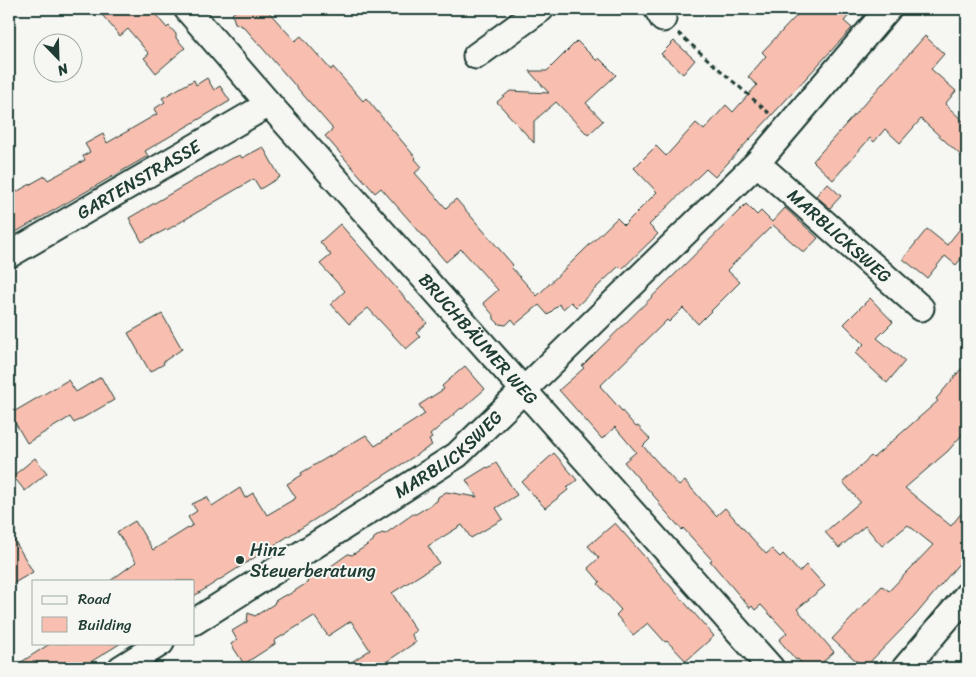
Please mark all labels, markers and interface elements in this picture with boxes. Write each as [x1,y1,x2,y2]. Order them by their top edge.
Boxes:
north arrow [32,32,82,82]
text: N [53,56,73,83]
street label: GARTENSTRASSE [70,130,208,228]
street label: MARBLICKSWEG [780,180,899,291]
street label: BRUCHBÄUMER WEG [410,265,546,412]
street label: MARBLICKSWEG [387,402,511,507]
place label: Hinz Steuerberatung [250,534,376,587]
marker: Hinz Steuerberatung [234,554,246,566]
legend [32,580,195,644]
text: Road [78,586,111,612]
text: Building [78,612,132,638]

